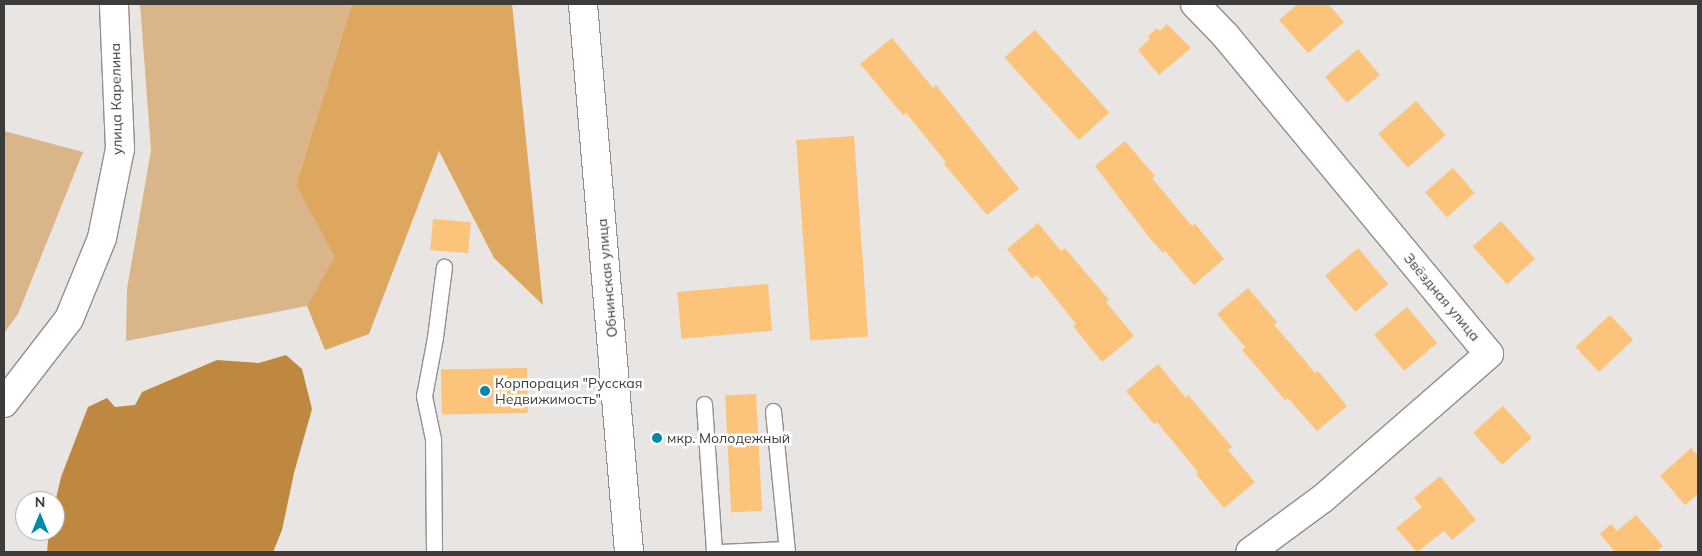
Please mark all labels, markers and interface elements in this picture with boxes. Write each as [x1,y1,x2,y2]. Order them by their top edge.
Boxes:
street label: улица Карелина [107,43,125,155]
street label: Обнинская улица [593,218,621,338]
street label: Звёздная улица [1400,250,1484,344]
place label: Корпорация "Русская Недвижимость" [495,375,643,408]
marker: Корпорация "Русская Недвижимость" [479,385,491,397]
place label: мкр. Молодежный [667,430,790,446]
marker: мкр. Молодежный [651,432,663,444]
north arrow [15,491,65,541]
text: N [35,493,45,511]

